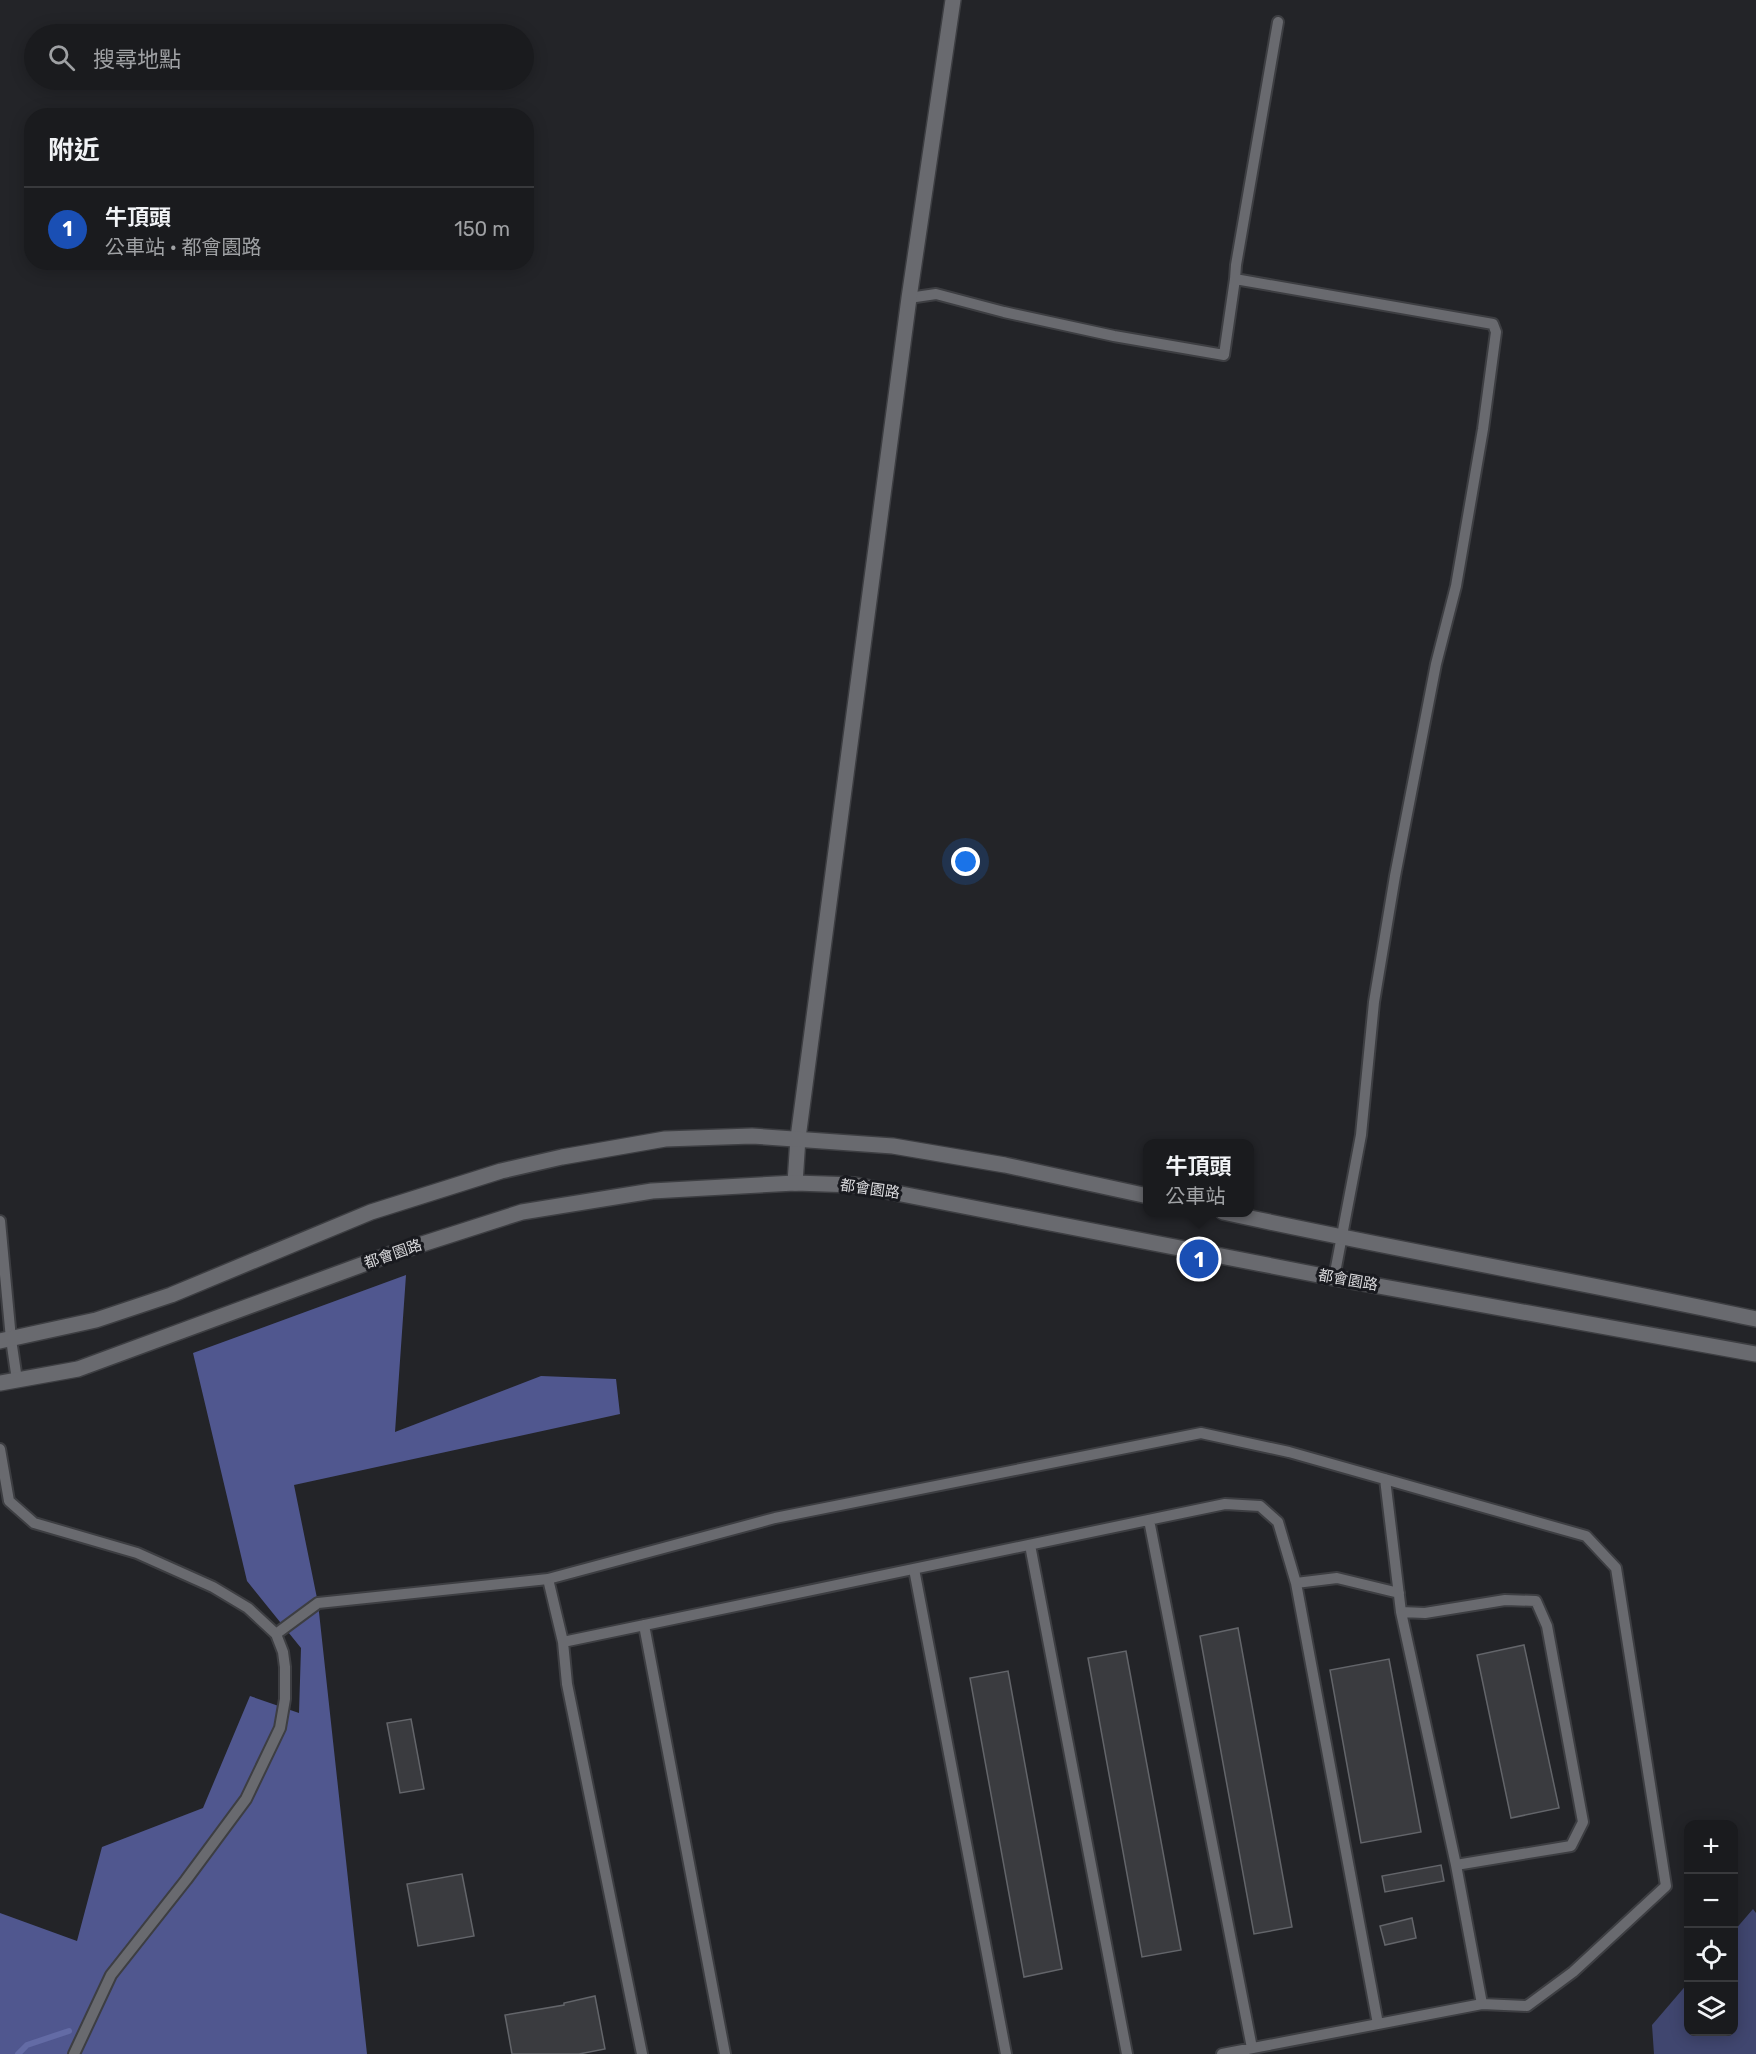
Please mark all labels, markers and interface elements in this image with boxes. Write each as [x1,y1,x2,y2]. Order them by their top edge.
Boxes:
search box [24,24,534,90]
icon: search [45,41,78,74]
text: 搜尋地點 [93,46,181,73]
text: 附近 [48,135,100,166]
text: 牛頂頭 [105,204,171,231]
text: 1 [63,217,72,241]
text: 150 m [454,217,510,241]
text: 公車站 · 都會園路 [105,235,261,259]
your location [951,847,980,876]
popup [1143,1139,1254,1217]
text: 牛頂頭 [1165,1153,1232,1180]
street label: 都會園路 [839,1176,901,1202]
text: 公車站 [1165,1184,1225,1208]
street label: 都會園路 [362,1236,424,1272]
pin: 1 [1180,1236,1218,1282]
street label: 都會園路 [1317,1266,1379,1294]
map controls [1684,1820,1738,2036]
button: + [1684,1820,1738,1874]
button: − [1684,1874,1738,1928]
button: locate [1684,1928,1738,1982]
button: layers [1684,1982,1738,2036]

